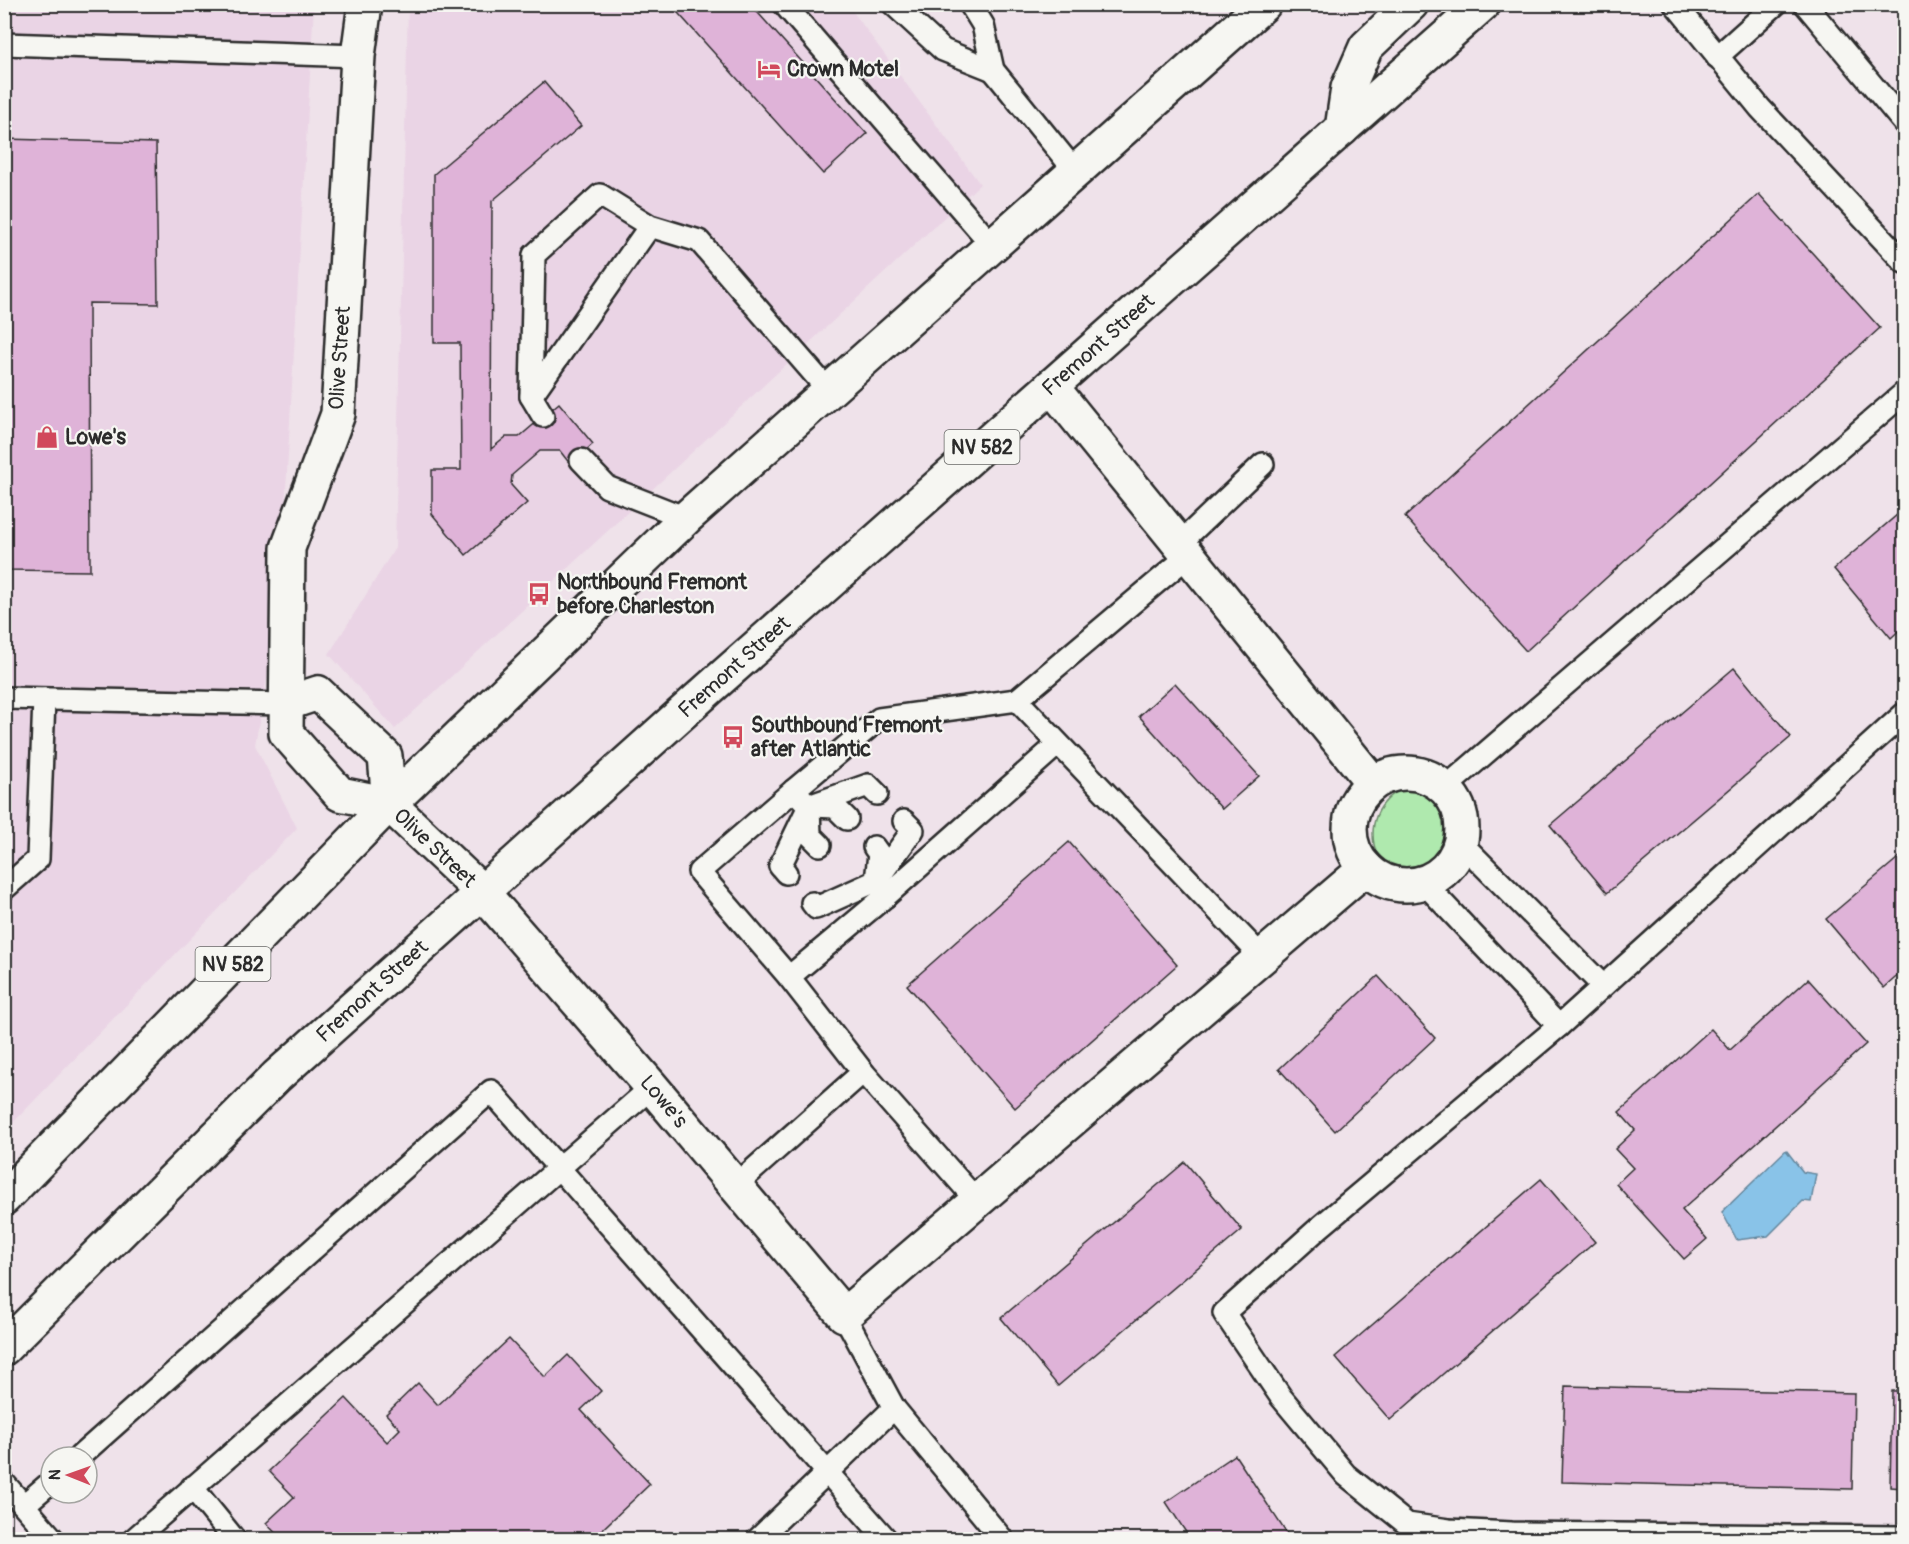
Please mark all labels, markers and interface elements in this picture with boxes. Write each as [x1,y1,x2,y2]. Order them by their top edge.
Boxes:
hotel icon: Crown Motel [756,56,782,82]
place label: Crown Motel [787,56,899,83]
street label: Fremont Street [1036,287,1160,402]
street label: Olive Street [323,305,357,411]
shop icon: Lowe's [34,424,60,450]
place label: Lowe's [65,424,127,451]
road number: NV 582 [944,430,1020,464]
place label: Northbound Fremont before Charleston [557,569,747,620]
bus stop icon: Northbound Fremont before Charleston [526,581,552,607]
street label: Fremont Street [672,609,796,724]
place label: Southbound Fremont after Atlantic [751,712,943,763]
bus stop icon: Southbound Fremont after Atlantic [720,724,746,750]
street label: Olive Street [388,802,483,894]
street label: Fremont Street [310,933,434,1048]
road number: NV 582 [196,947,270,981]
street label: Lowe's [634,1069,694,1134]
north arrow [39,1445,99,1505]
text: N [45,1469,65,1480]

